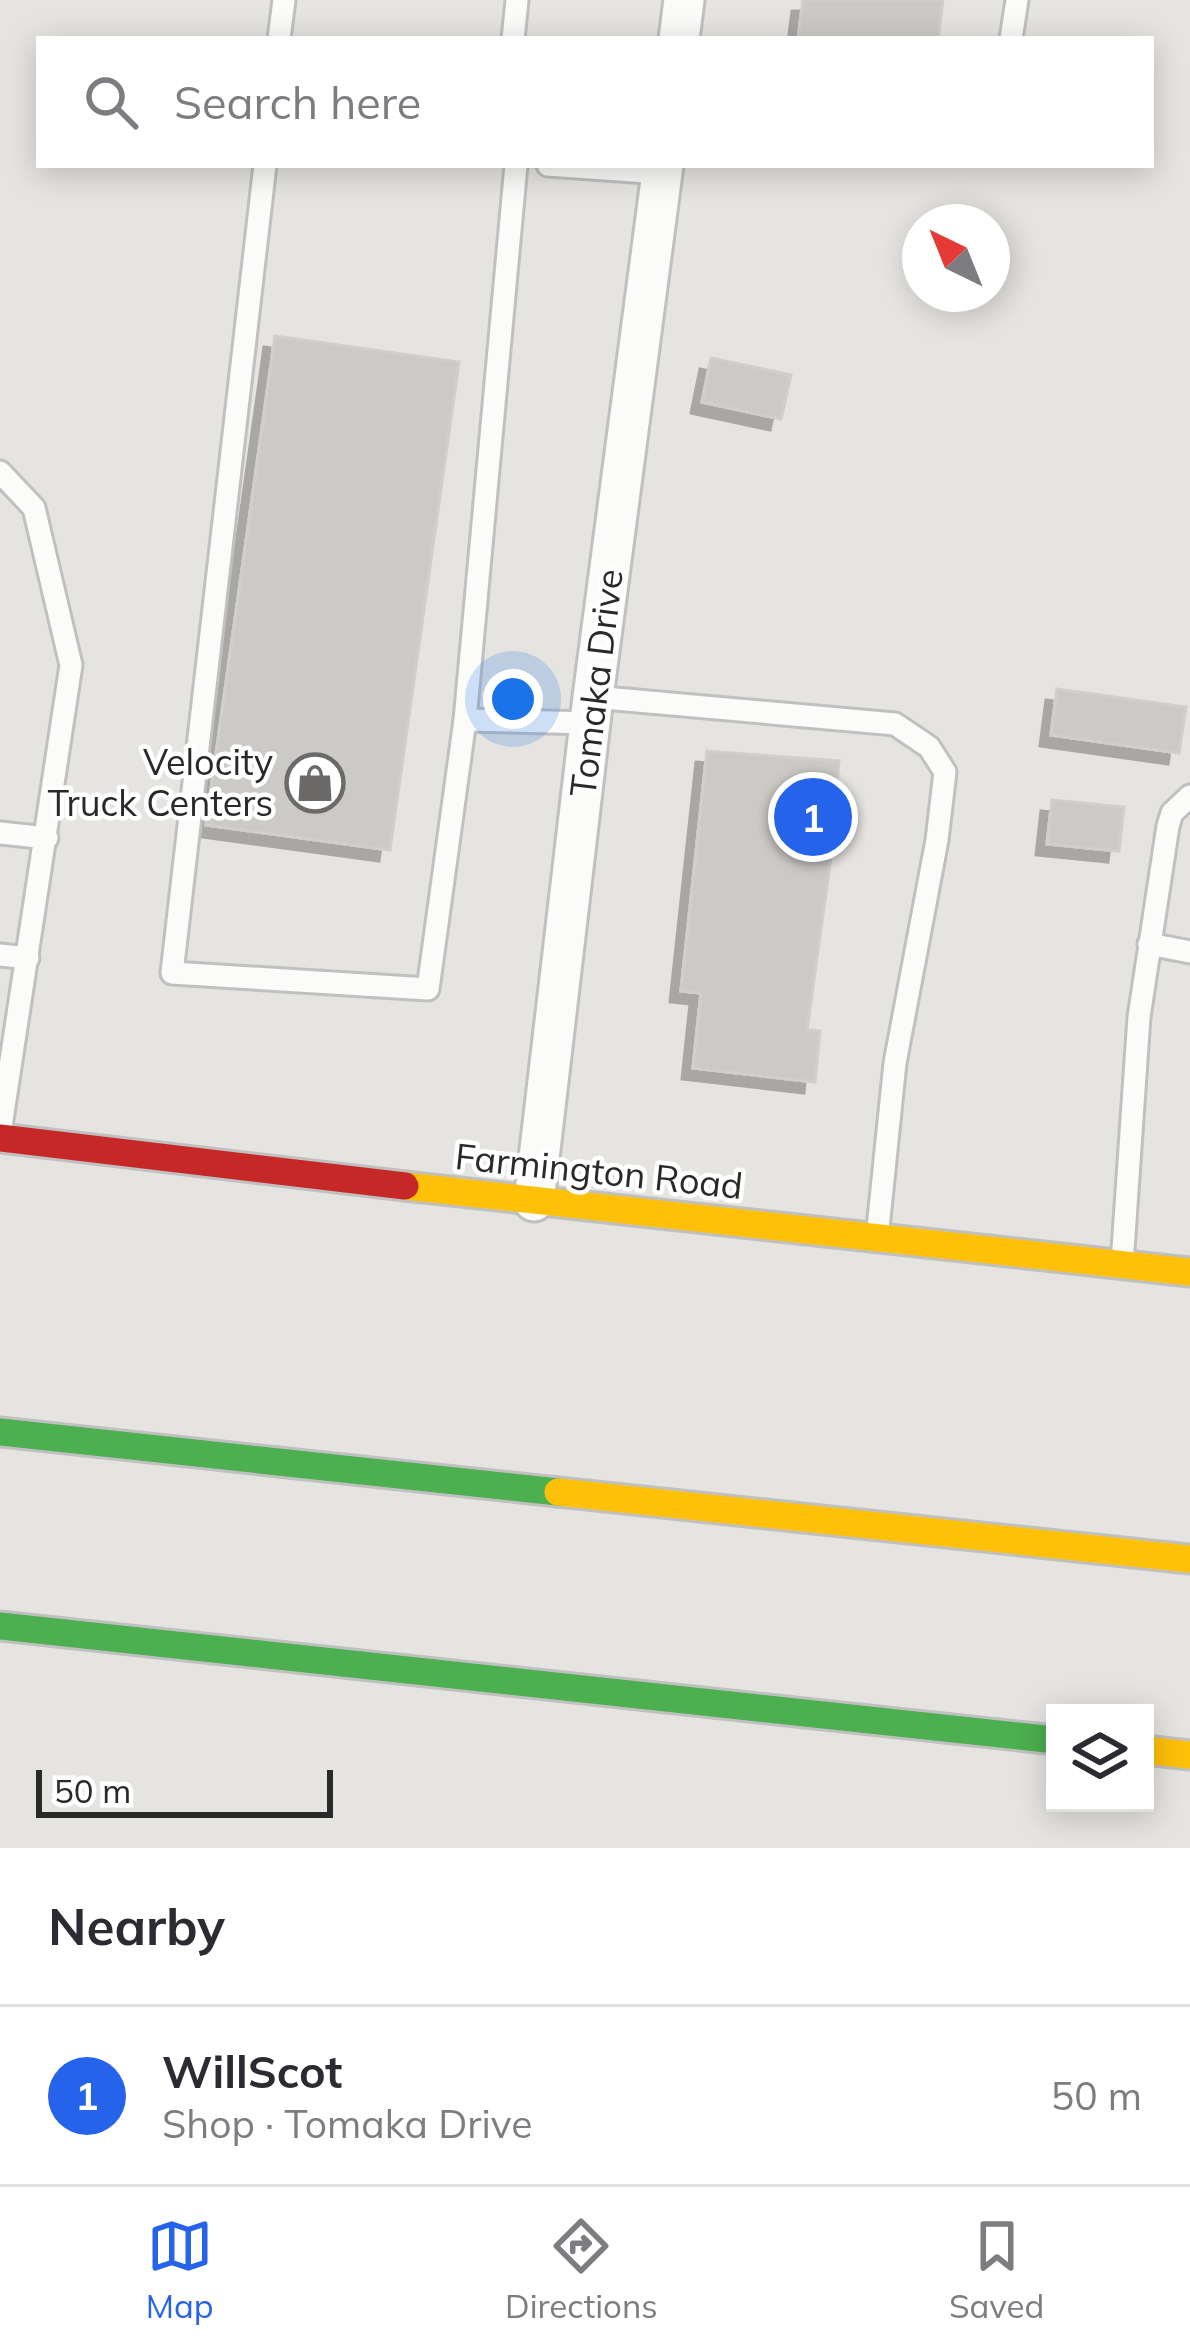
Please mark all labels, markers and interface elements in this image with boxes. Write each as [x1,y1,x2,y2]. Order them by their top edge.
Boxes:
search box [36,36,1154,168]
icon: search [78,69,144,135]
text: Search here [174,74,421,130]
north arrow [902,204,1010,312]
street label: Tomaka Drive [559,567,632,799]
your location [483,669,543,729]
place label: Velocity Truck Centers [48,739,273,825]
shop icon: Velocity Truck Centers [284,752,346,814]
pin: 1 [774,772,852,862]
street label: Farmington Road [453,1133,745,1208]
map controls [1046,1704,1154,1812]
button: layers [1046,1704,1154,1812]
scale bar [36,1764,333,1817]
text: 50 m [54,1770,131,1811]
text: Nearby [48,1894,225,1958]
text: WillScot [162,2043,342,2099]
text: 1 [75,2071,99,2120]
text: 50 m [1051,2071,1142,2120]
text: Shop · Tomaka Drive [162,2099,532,2148]
tab: Map [146,2213,214,2326]
tab: Directions [505,2213,658,2326]
tab: Saved [949,2213,1044,2326]

